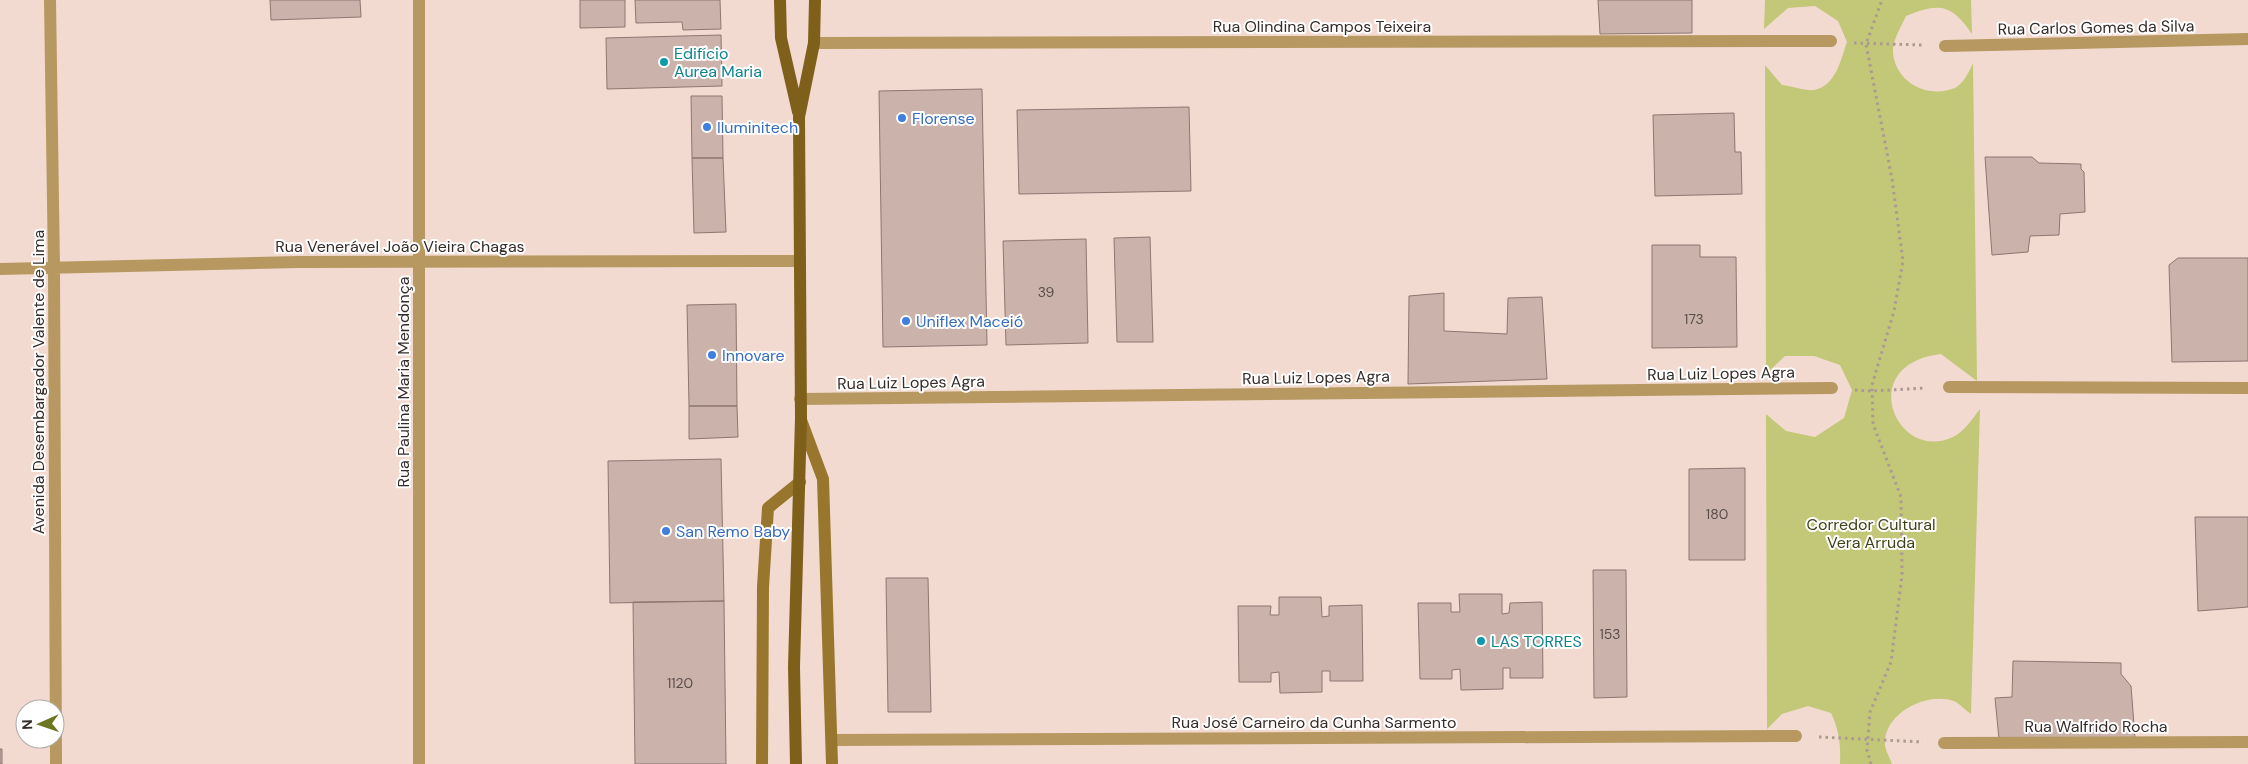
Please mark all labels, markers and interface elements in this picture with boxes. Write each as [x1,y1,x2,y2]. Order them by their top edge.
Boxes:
street label: Rua Carlos Gomes da Silva [1997,15,2195,40]
street label: Rua Olindina Campos Teixeira [1213,16,1431,37]
place label: Edifício Aurea Maria [674,43,762,82]
marker: Edifício Aurea Maria [658,56,670,68]
place label: Florense [912,108,975,129]
marker: Florense [896,112,908,124]
place label: Iluminitech [717,117,798,138]
marker: Iluminitech [701,121,713,133]
street label: Avenida Desembargador Valente de Lima [28,230,49,534]
street label: Rua Venerável João Vieira Chagas [275,236,525,257]
street label: Rua Paulina Maria Mendonça [393,276,414,488]
house number: 39 [1038,283,1055,301]
house number: 173 [1684,310,1704,328]
place label: Uniflex Maceió [916,311,1023,332]
marker: Uniflex Maceió [900,315,912,327]
place label: Innovare [722,345,785,366]
marker: Innovare [706,349,718,361]
street label: Rua Luiz Lopes Agra [1647,362,1795,385]
street label: Rua Luiz Lopes Agra [1242,366,1390,389]
street label: Rua Luiz Lopes Agra [837,371,985,394]
house number: 180 [1706,505,1728,523]
park label: Corredor Cultural Vera Arruda [1806,514,1936,553]
place label: San Remo Baby [676,521,790,542]
marker: San Remo Baby [660,525,672,537]
house number: 153 [1599,625,1621,643]
place label: LAS TORRES [1491,631,1582,652]
marker: LAS TORRES [1475,635,1487,647]
house number: 1120 [667,674,693,692]
north arrow [15,699,65,749]
street label: Rua José Carneiro da Cunha Sarmento [1171,712,1457,733]
street label: Rua Walfrido Rocha [2024,716,2168,737]
text: N [18,719,36,730]

